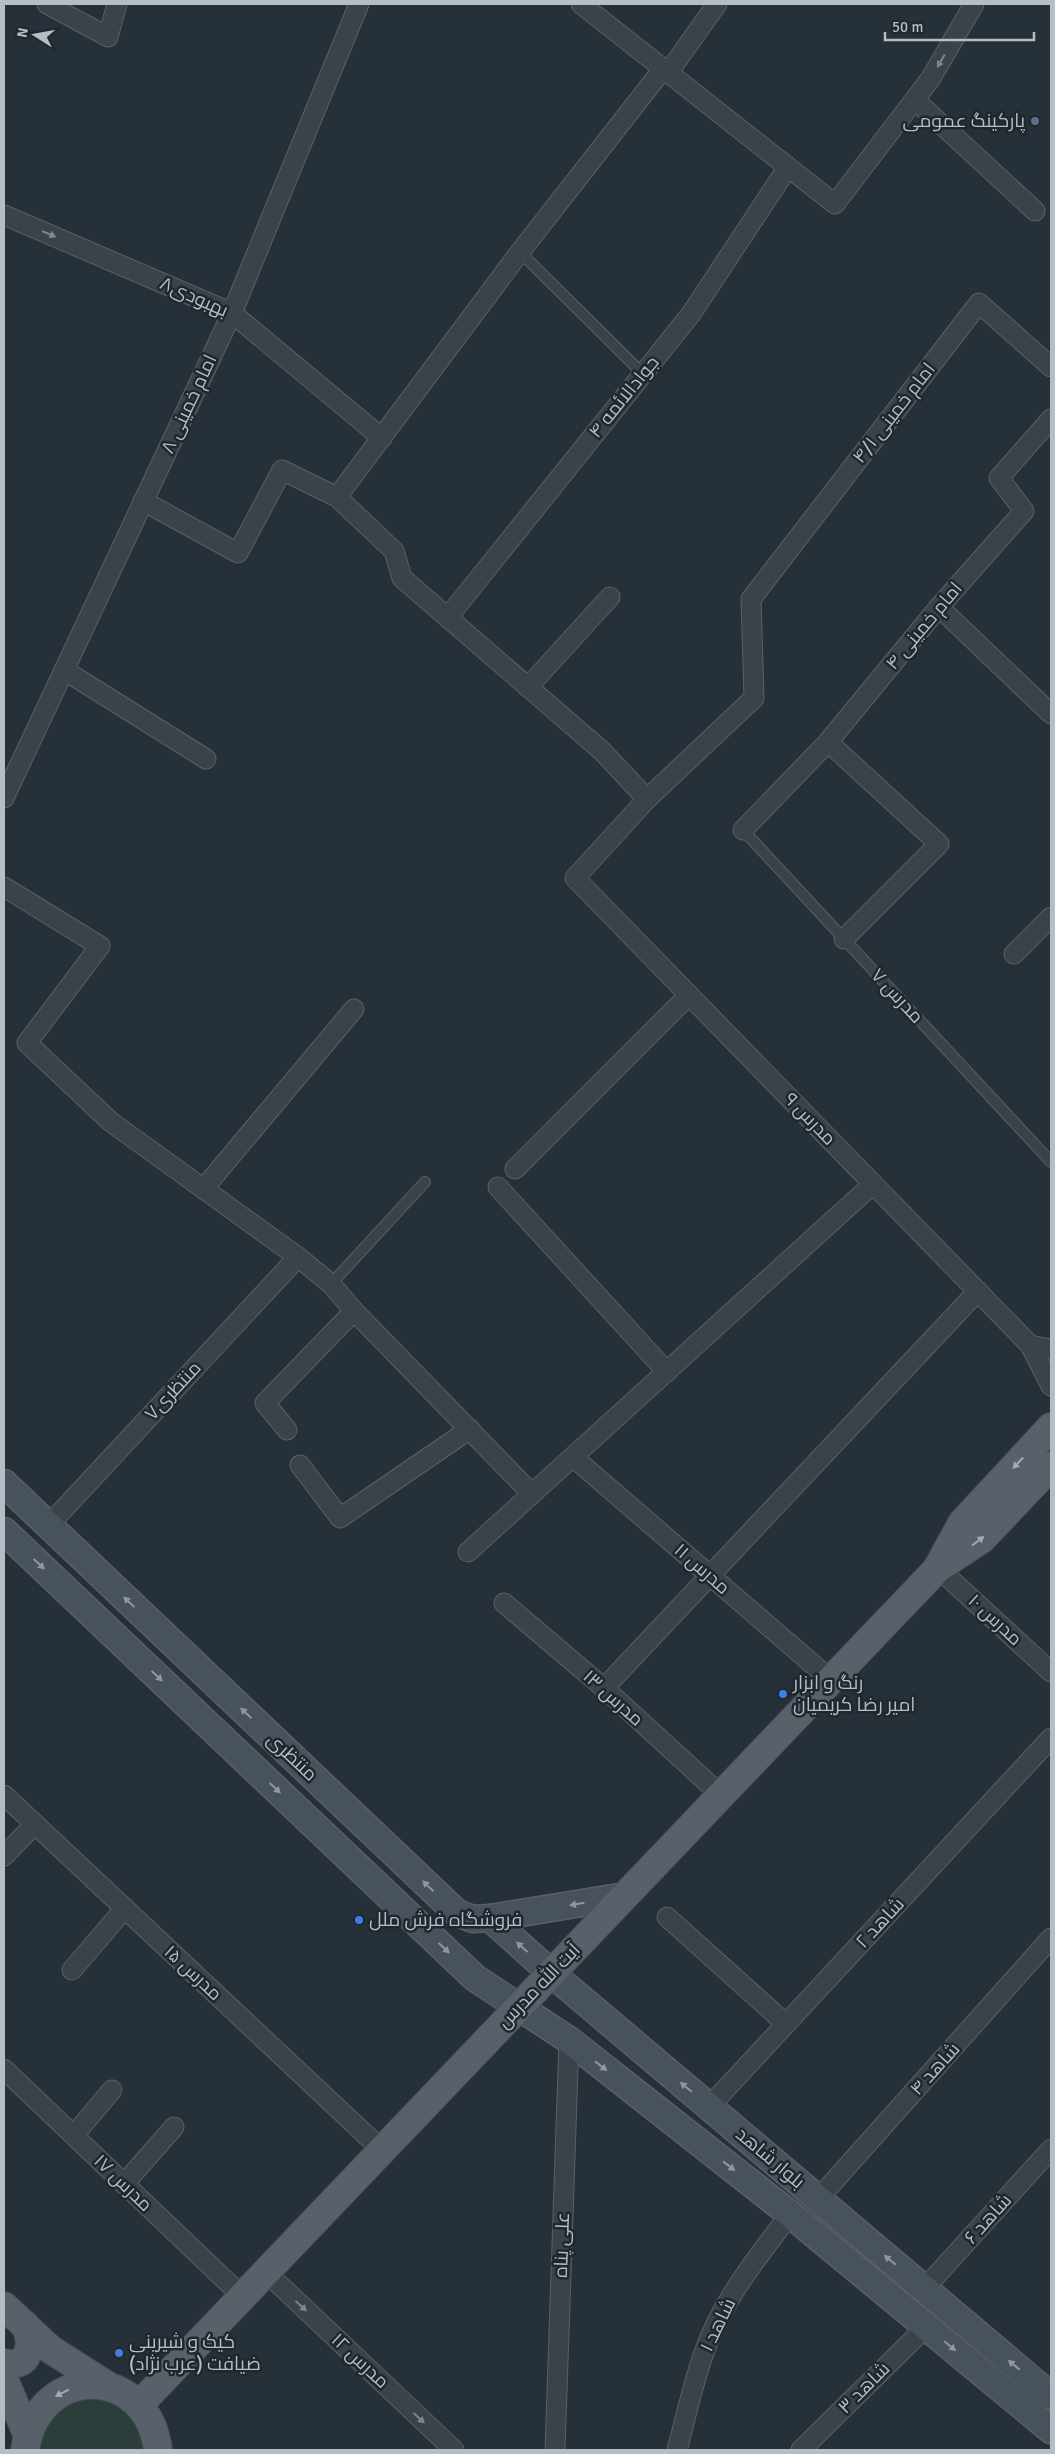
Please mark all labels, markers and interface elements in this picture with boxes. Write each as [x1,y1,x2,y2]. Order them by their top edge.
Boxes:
north arrow [10,10,60,60]
scale bar [885,10,1034,42]
text: 50 m [892,18,923,36]
text: N [13,26,32,39]
one-way arrow [937,55,946,68]
place label: پارکینگ عمومی [903,109,1025,133]
marker: پارکینگ عمومی [1029,115,1041,127]
one-way arrow [42,230,56,238]
street label: بهبودی۸ [156,271,232,323]
street label: امام خمینی ۸ [156,351,223,458]
street label: جوادالائمه ۴ [584,351,664,443]
street label: امام خمینی ۴/۱ [847,358,942,469]
street label: امام خمینی ۴ [880,577,968,675]
street label: مدرس ۷ [866,964,928,1028]
street label: مدرس ۹ [779,1087,841,1151]
street label: منتظری۷ [140,1356,206,1426]
one-way arrow [1012,1456,1024,1468]
one-way arrow [971,1536,985,1546]
street label: مدرس ۱۱ [669,1538,735,1600]
one-way arrow [33,1558,45,1570]
street label: مدرس ۱۰ [963,1589,1027,1651]
one-way arrow [123,1596,135,1608]
street label: مدرس ۱۳ [578,1665,648,1731]
one-way arrow [151,1670,163,1682]
place label: رنگ و ابزار امیر رضا کریمیان [792,1671,915,1717]
marker: رنگ و ابزار امیر رضا کریمیان [777,1688,789,1700]
one-way arrow [241,1708,253,1720]
street label: منتظری [262,1728,322,1786]
one-way arrow [269,1782,281,1794]
one-way arrow [422,1880,434,1892]
street label: شاهد ۲ [850,1893,910,1953]
one-way arrow [569,1901,585,1909]
place label: فروشگاه فرش ملل [369,1908,522,1932]
marker: فروشگاه فرش ملل [353,1914,365,1926]
street label: آیت الله مدرس [492,1938,586,2034]
street label: مدرس ۱۵ [159,1940,227,2006]
one-way arrow [517,1941,529,1953]
one-way arrow [437,1942,449,1954]
street label: شاهد ۴ [905,2037,965,2101]
one-way arrow [594,2060,607,2071]
one-way arrow [680,2081,692,2093]
street label: بلوار شاهد [731,2122,809,2194]
street label: مدرس ۱۷ [89,2149,157,2217]
one-way arrow [722,2160,735,2171]
street label: شاهد ۶ [959,2189,1017,2249]
street label: علی پناه [549,2212,575,2278]
one-way arrow [884,2254,897,2265]
street label: شاهد ۱ [695,2294,741,2356]
one-way arrow [295,2300,307,2312]
street label: مدرس ۱۲ [326,2328,394,2394]
place label: کیک و شیرینی ضیافت (عرب نژاد) [129,2330,261,2376]
one-way arrow [944,2340,956,2351]
marker: کیک و شیرینی ضیافت (عرب نژاد) [113,2347,125,2359]
street label: شاهد ۳ [833,2357,895,2419]
one-way arrow [1008,2359,1021,2370]
one-way arrow [55,2389,70,2397]
one-way arrow [413,2412,425,2424]

